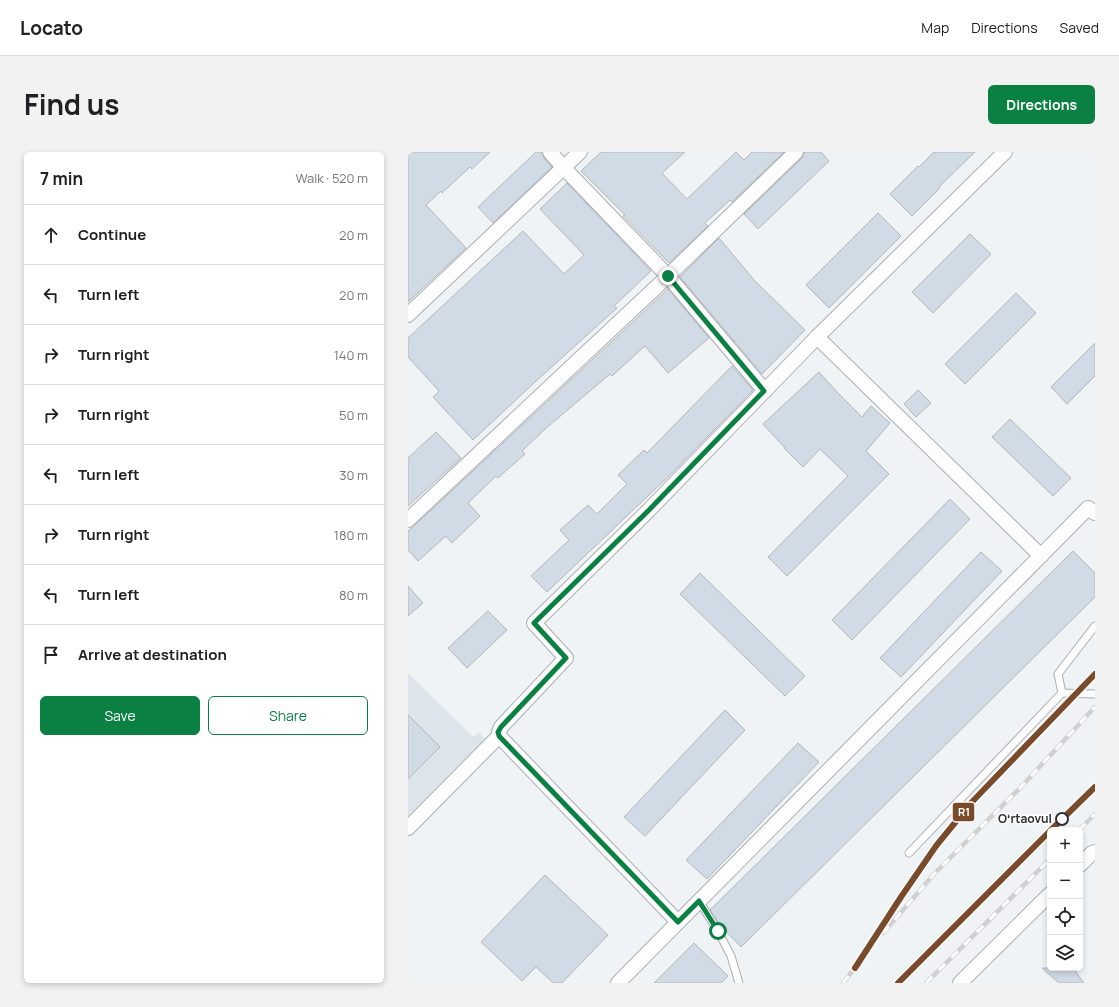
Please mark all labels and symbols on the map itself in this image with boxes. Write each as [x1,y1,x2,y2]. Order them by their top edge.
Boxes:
route end [659,267,677,285]
line badge: R1 [952,802,975,822]
text: R1 [958,804,970,819]
place label: Oʻrtaovul [998,810,1052,827]
marker: Oʻrtaovul [1055,812,1069,826]
route start [709,922,727,940]

